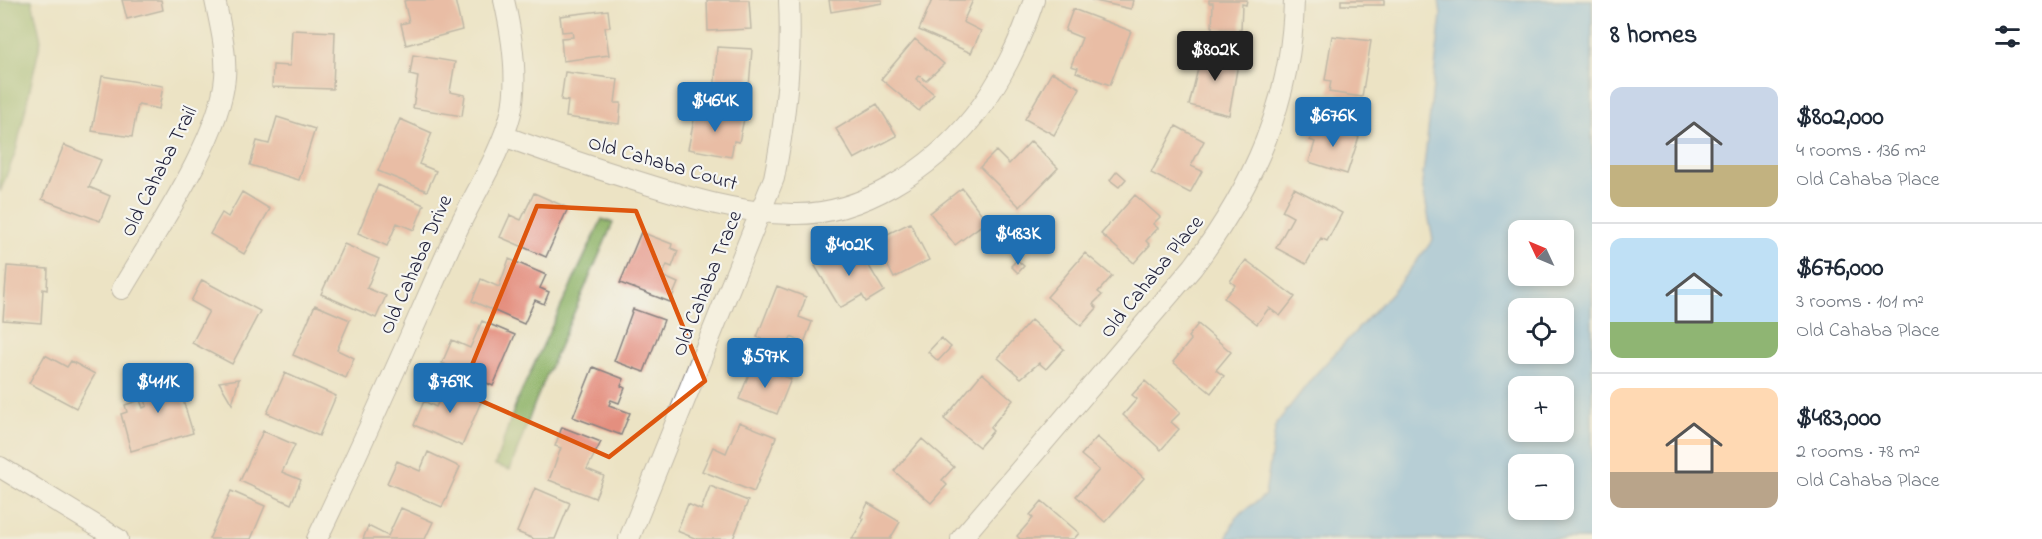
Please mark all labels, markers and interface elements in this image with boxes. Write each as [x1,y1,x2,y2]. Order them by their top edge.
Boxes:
text: 8 homes [1610,17,1697,55]
icon: filters [1991,20,2024,53]
pin: $802K [1173,31,1257,82]
text: $802K [1191,36,1239,65]
pin: $464K [673,82,757,133]
text: $464K [691,87,739,116]
pin: $676K [1291,97,1375,148]
text: $802,000 [1796,99,1884,137]
street label: Old Cahaba Trail [114,101,206,243]
text: $676K [1309,102,1357,131]
icon: home [1658,111,1730,183]
street label: Old Cahaba Court [584,128,741,200]
text: 4 rooms · 136 m² [1796,137,1926,166]
text: Old Cahaba Place [1796,166,1940,195]
street label: Old Cahaba Drive [373,190,461,339]
street label: Old Cahaba Trace [665,206,751,361]
street label: Old Cahaba Place [1093,209,1212,345]
pin: $483K [976,215,1060,266]
text: $483K [995,220,1041,249]
north arrow [1508,220,1574,286]
map controls [1508,220,1574,520]
pin: $402K [807,226,891,277]
text: $402K [825,231,873,260]
text: $676,000 [1796,250,1884,288]
icon: home [1658,262,1730,334]
text: 3 rooms · 101 m² [1796,288,1924,317]
button: locate [1508,298,1574,364]
text: Old Cahaba Place [1796,317,1940,346]
pin: $597K [723,338,807,389]
text: $597K [741,343,789,372]
pin: $411K [116,363,200,414]
pin: $769K [408,363,492,414]
text: $411K [137,368,179,397]
text: $769K [428,368,472,397]
button: + [1508,376,1574,442]
text: $483,000 [1796,400,1881,438]
icon: home [1658,412,1730,484]
text: 2 rooms · 78 m² [1796,438,1920,467]
button: − [1508,454,1574,520]
text: Old Cahaba Place [1796,467,1940,496]

